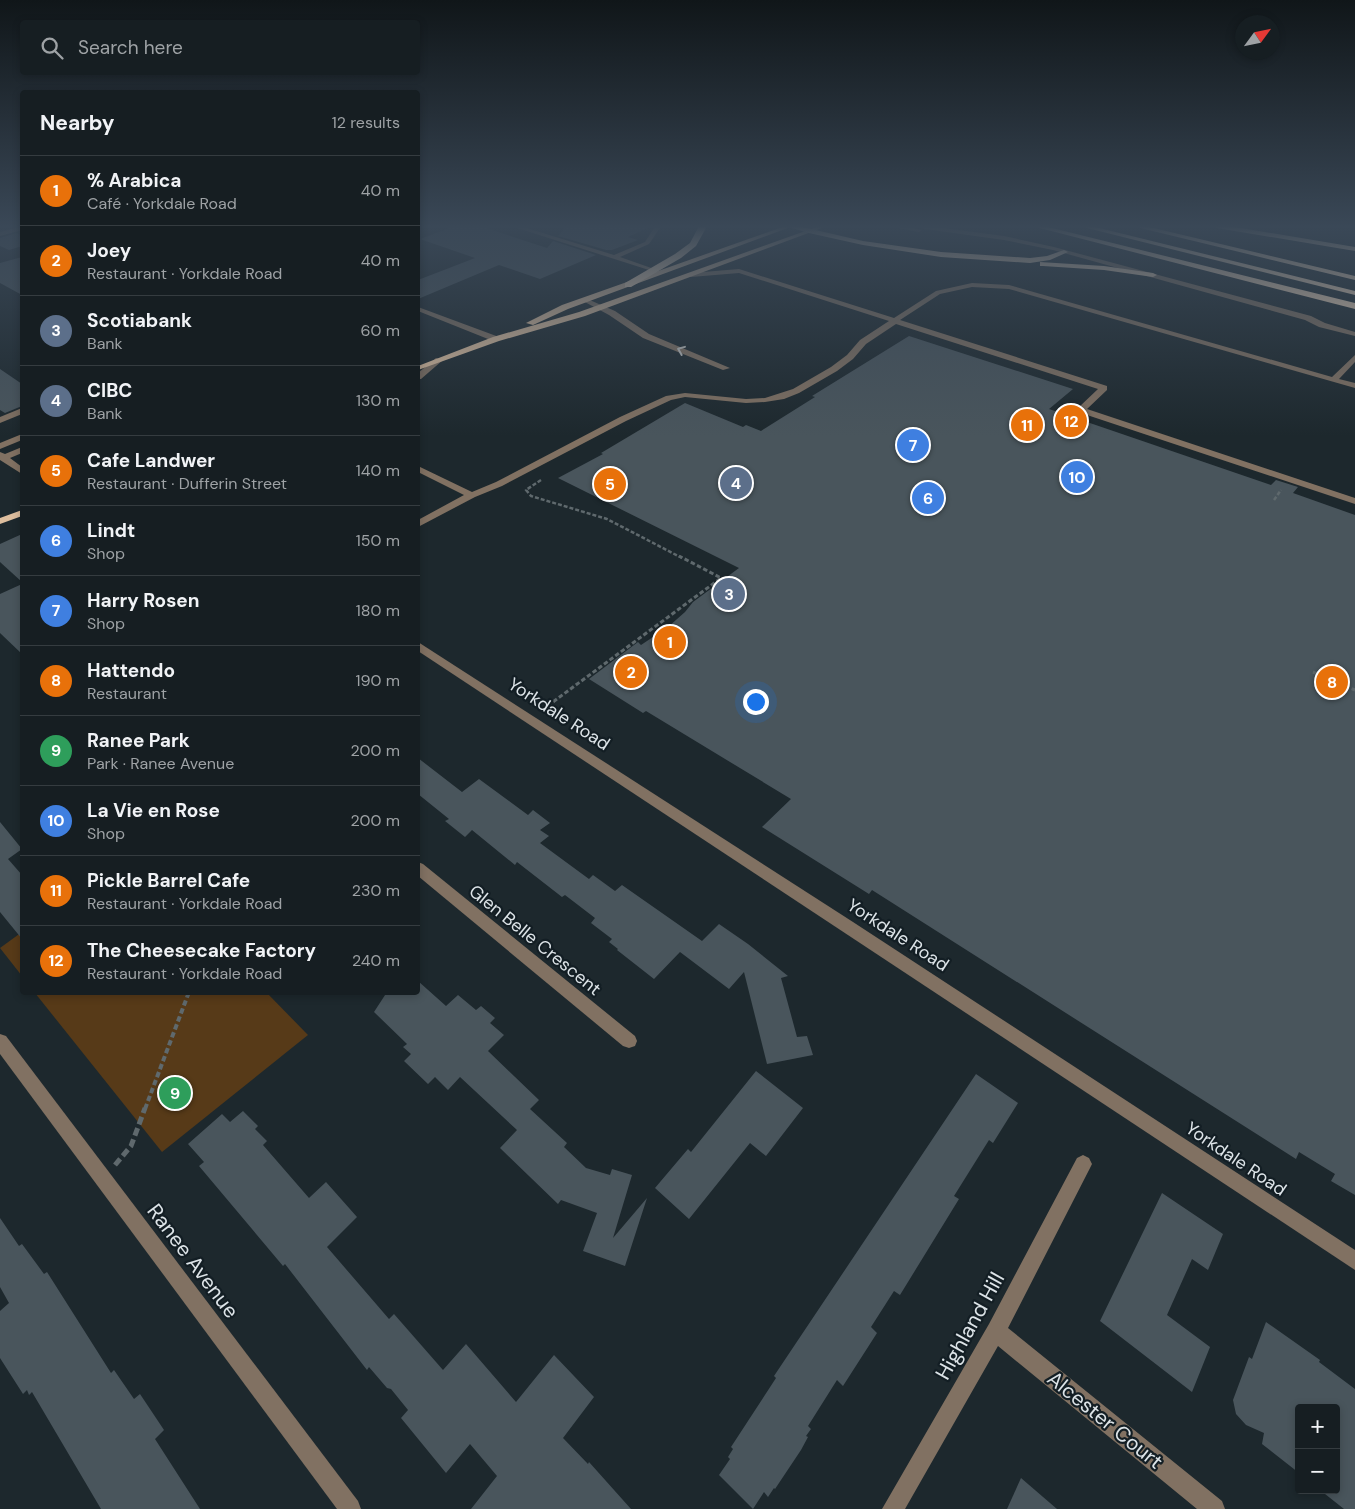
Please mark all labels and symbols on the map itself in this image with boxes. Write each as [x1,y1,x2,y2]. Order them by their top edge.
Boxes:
north arrow [1235,15,1280,60]
one-way arrow [677,346,686,356]
pin: 12 [1055,402,1087,440]
pin: 11 [1011,406,1043,444]
pin: 7 [897,426,929,464]
pin: 10 [1061,458,1093,496]
pin: 4 [720,464,752,502]
pin: 5 [594,465,626,503]
pin: 6 [912,479,944,517]
pin: 3 [713,575,745,613]
pin: 1 [654,623,686,661]
pin: 2 [615,653,647,691]
pin: 8 [1316,663,1348,701]
street label: Yorkdale Road [504,672,614,756]
your location [743,689,769,715]
street label: Glen Belle Crescent [464,879,606,1001]
street label: Yorkdale Road [843,893,953,977]
pin: 9 [159,1074,191,1112]
street label: Yorkdale Road [1181,1116,1291,1202]
street label: Ranee Avenue [141,1198,245,1324]
street label: Highland Hill [929,1267,1011,1385]
street label: Alcester Court [1041,1365,1169,1475]

